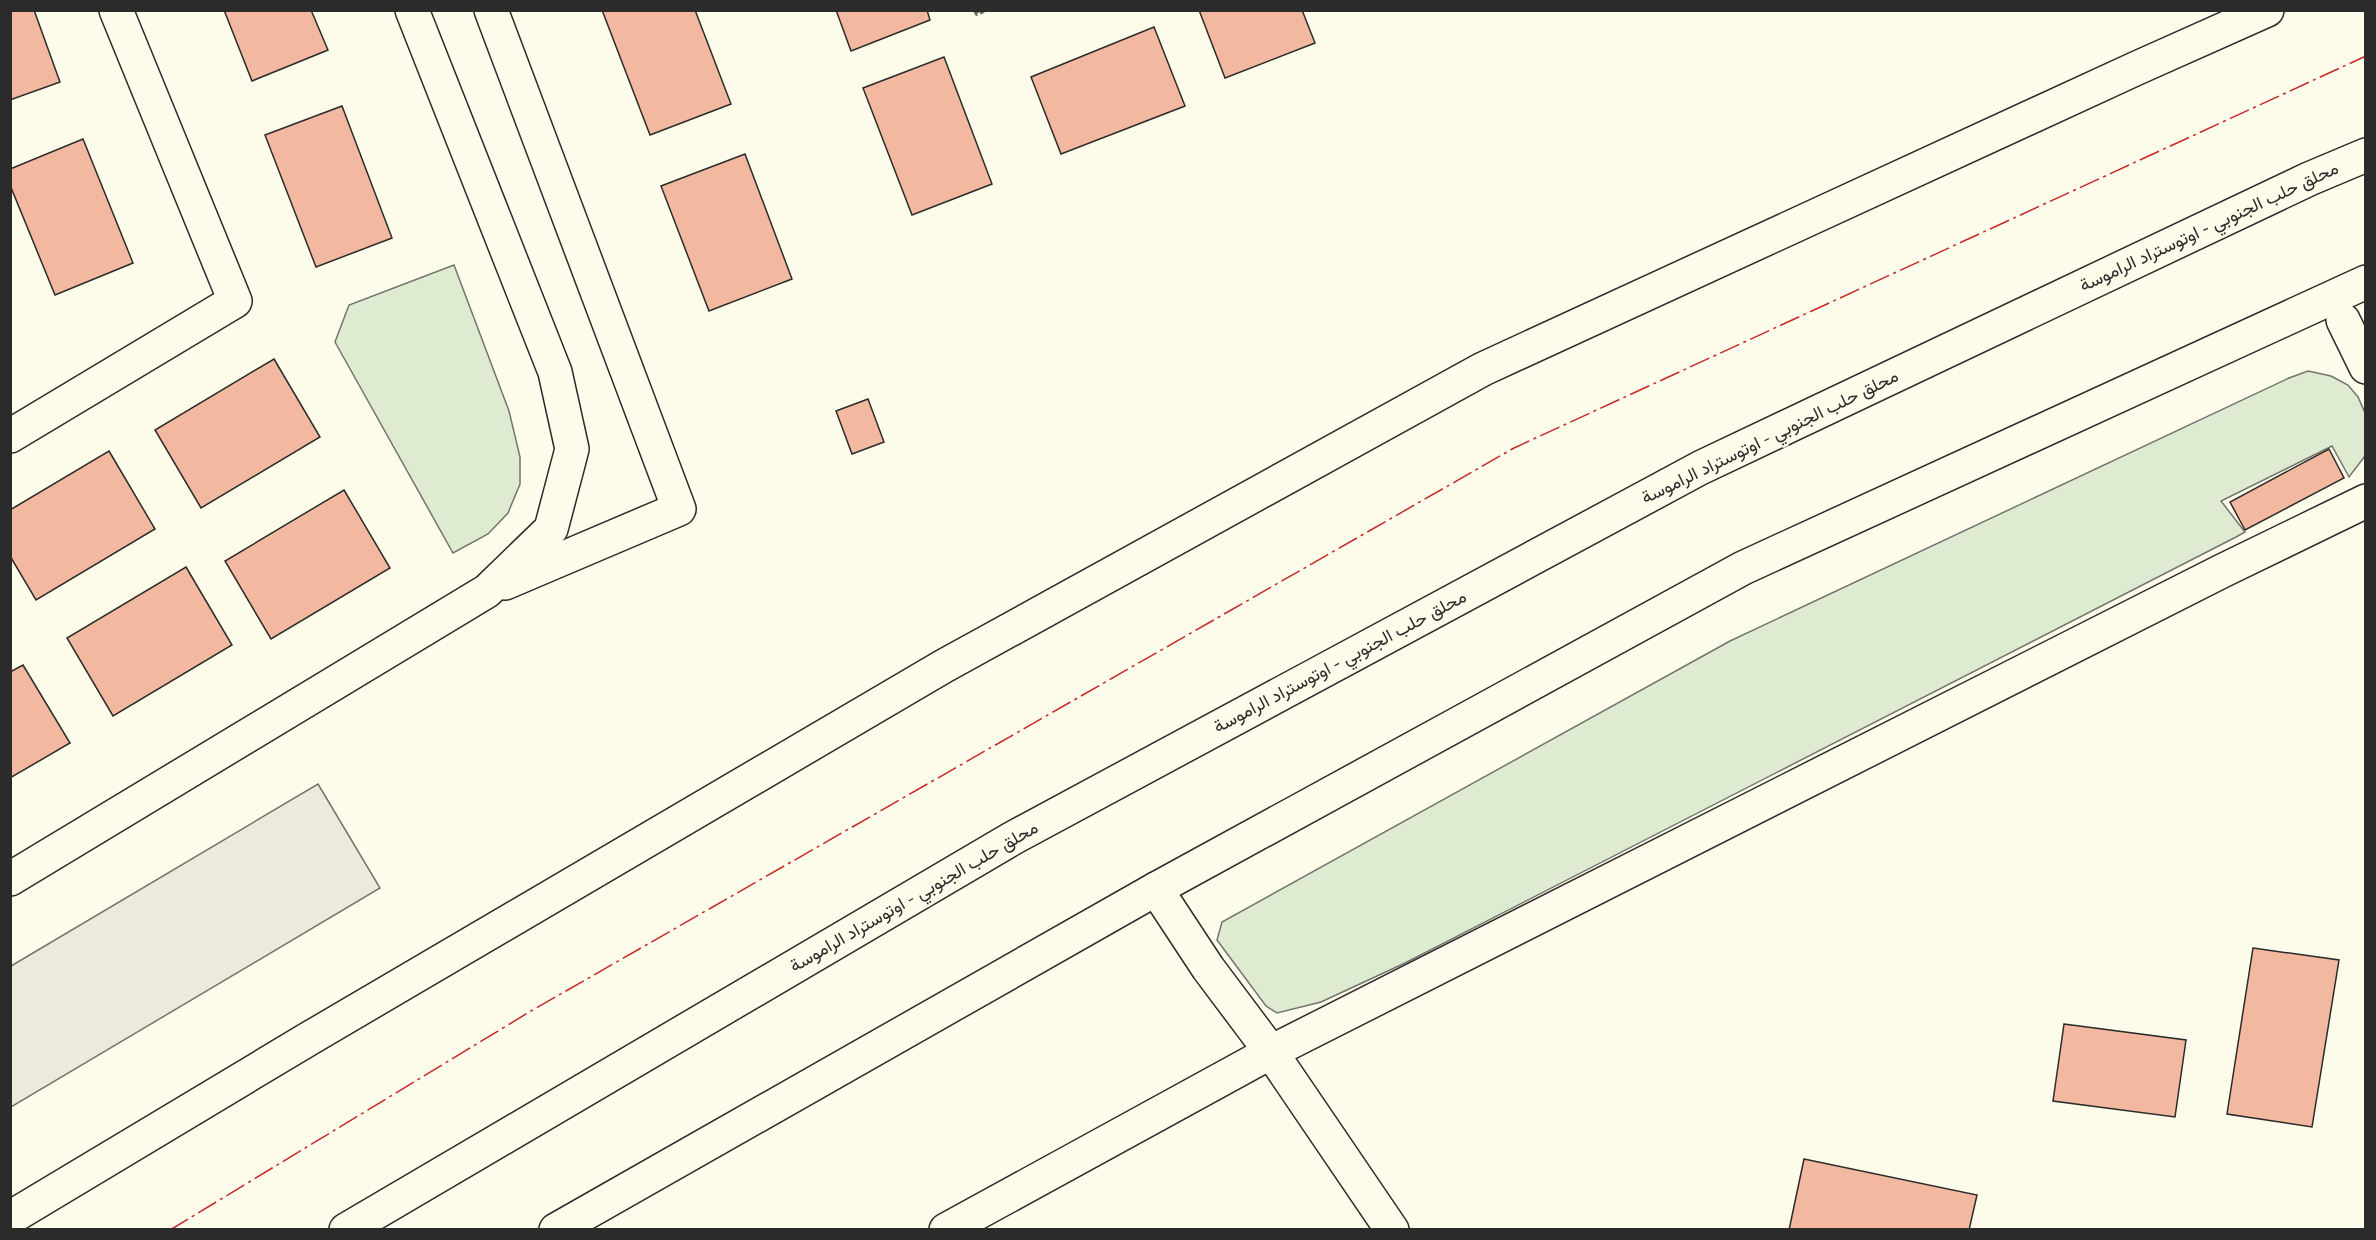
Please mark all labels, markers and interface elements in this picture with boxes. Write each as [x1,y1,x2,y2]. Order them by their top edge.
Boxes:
street label: محلق حلب الجنوبي - اوتوستراد الراموسة [2075,155,2344,300]
street label: محلق حلب الجنوبي - اوتوستراد الراموسة [1637,363,1904,512]
street label: محلق حلب الجنوبي - اوتوستراد الراموسة [1209,584,1472,741]
street label: محلق حلب الجنوبي - اوتوستراد الراموسة [785,814,1044,980]

